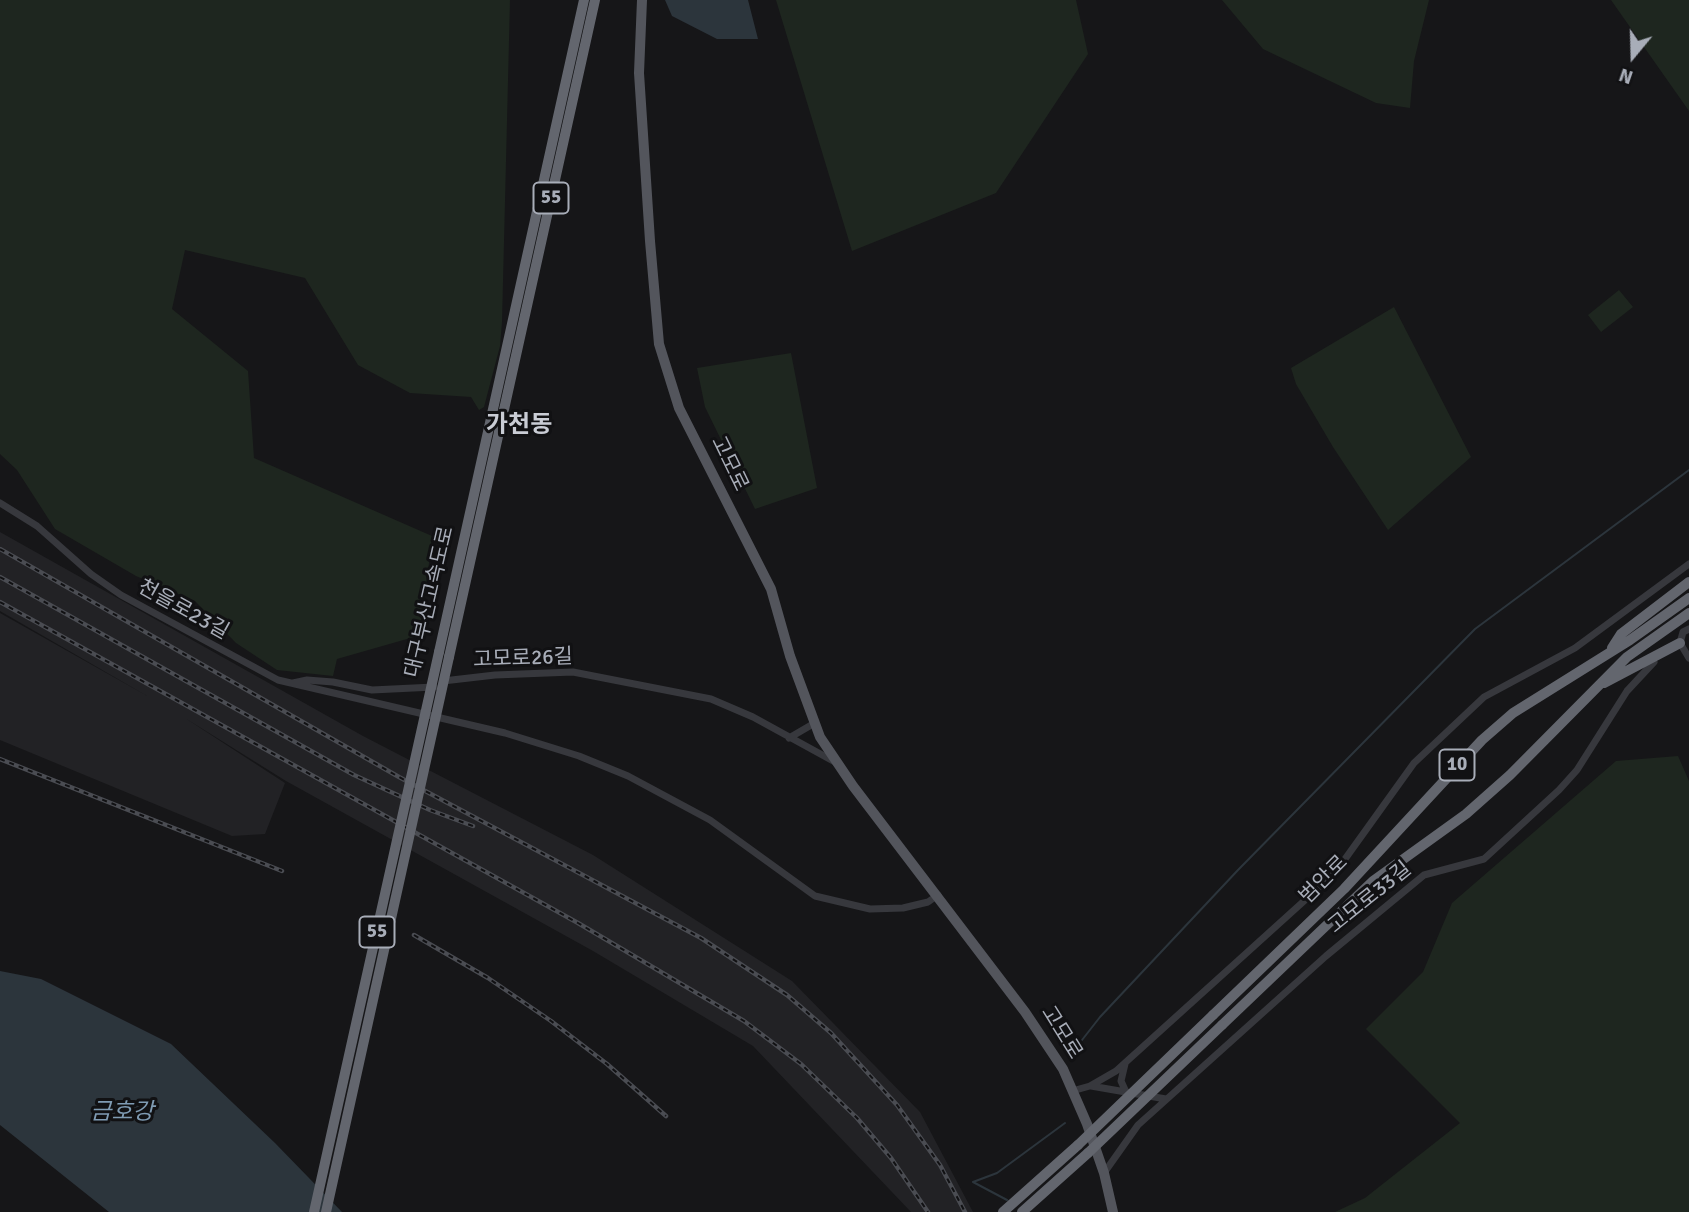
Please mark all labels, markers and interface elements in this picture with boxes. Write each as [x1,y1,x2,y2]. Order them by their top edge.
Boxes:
north arrow [1598,21,1668,91]
text: N [1616,62,1636,89]
road number: 55 [534,182,568,214]
district label: 가천동 [486,412,552,440]
street label: 고모로 [705,432,753,496]
street label: 대구부산고속도로 [400,524,460,680]
street label: 천을로23길 [133,575,233,645]
street label: 고모로26길 [473,645,573,673]
road number: 10 [1440,750,1474,780]
street label: 범안로 [1295,851,1353,909]
street label: 고모로33길 [1323,857,1417,939]
road number: 55 [360,916,394,948]
street label: 고모로 [1035,1002,1087,1064]
water label: 금호강 [90,1099,154,1127]

